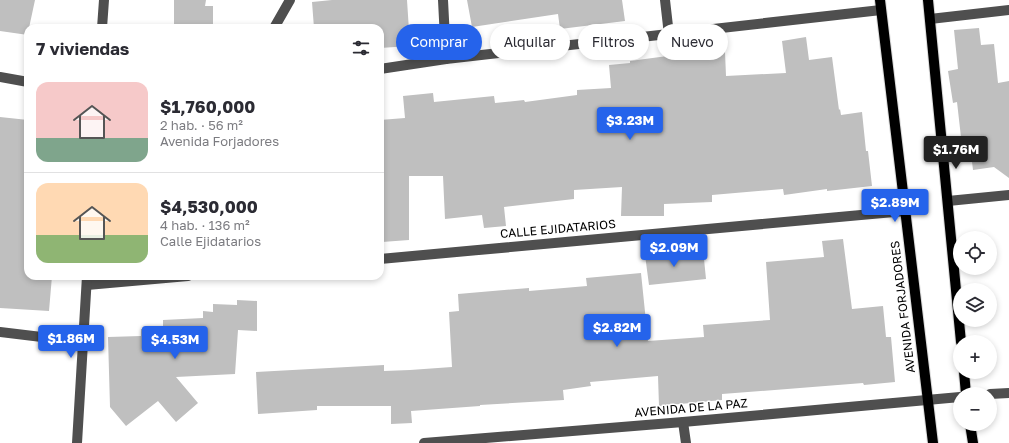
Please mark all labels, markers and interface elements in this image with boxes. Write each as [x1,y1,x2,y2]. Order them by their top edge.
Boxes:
chip: Comprar [396,24,482,60]
chip: Alquilar [490,24,570,60]
chip: Filtros [578,24,649,60]
chip: Nuevo [657,24,728,60]
icon: filters [350,37,372,59]
text: 7 viviendas [36,38,129,59]
text: $1,760,000 [160,96,255,117]
icon: home [68,98,116,146]
pin: $3.23M [597,107,663,141]
text: $3.23M [606,112,654,128]
text: 2 hab. · 56 m² [160,117,243,133]
text: Avenida Forjadores [160,133,279,149]
pin: $1.76M [923,136,989,170]
text: $1.76M [933,141,979,157]
pin: $2.89M [862,189,928,223]
text: $2.89M [871,194,919,210]
text: $4,530,000 [160,196,258,217]
icon: home [68,199,116,247]
street label: CALLE EJIDATARIOS [500,216,617,241]
text: 4 hab. · 136 m² [160,217,250,233]
map controls [953,231,997,431]
button: locate [953,231,997,275]
text: Calle Ejidatarios [160,233,261,249]
pin: $2.09M [641,234,707,268]
text: $2.09M [649,239,699,255]
street label: AVENIDA FORJADORES [887,240,918,374]
button: layers [953,283,997,327]
pin: $2.82M [584,314,650,348]
text: $2.82M [593,319,641,335]
pin: $1.86M [38,325,104,359]
pin: $4.53M [142,326,208,360]
text: $1.86M [47,330,95,346]
text: $4.53M [151,331,199,347]
button: + [953,335,997,379]
button: − [953,387,997,431]
street label: AVENIDA DE LA PAZ [634,395,748,420]

